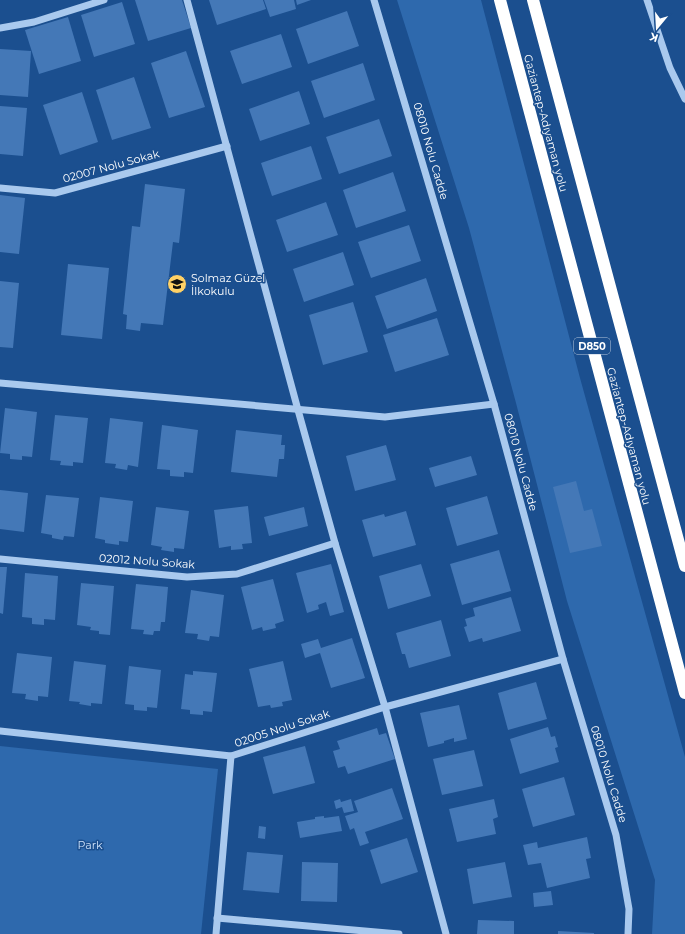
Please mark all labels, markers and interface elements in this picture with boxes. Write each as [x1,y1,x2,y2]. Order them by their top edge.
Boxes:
north arrow [637,8,677,48]
text: K [647,29,660,45]
street label: Gaziantep-Adıyaman yolu [521,53,571,193]
street label: 08010 Nolu Cadde [410,101,452,202]
street label: 02007 Nolu Sokak [61,146,161,186]
place label: Solmaz Güzel İlkokulu [191,271,265,298]
school or university icon: Solmaz Güzel İlkokulu [166,273,188,295]
road number: D850 [574,338,610,354]
street label: Gaziantep-Adıyaman yolu [604,366,654,506]
street label: 08010 Nolu Cadde [501,412,541,513]
street label: 02012 Nolu Sokak [99,551,196,571]
street label: 02005 Nolu Sokak [233,706,332,750]
street label: 08010 Nolu Cadde [588,724,630,824]
park label: Park [77,838,103,852]

